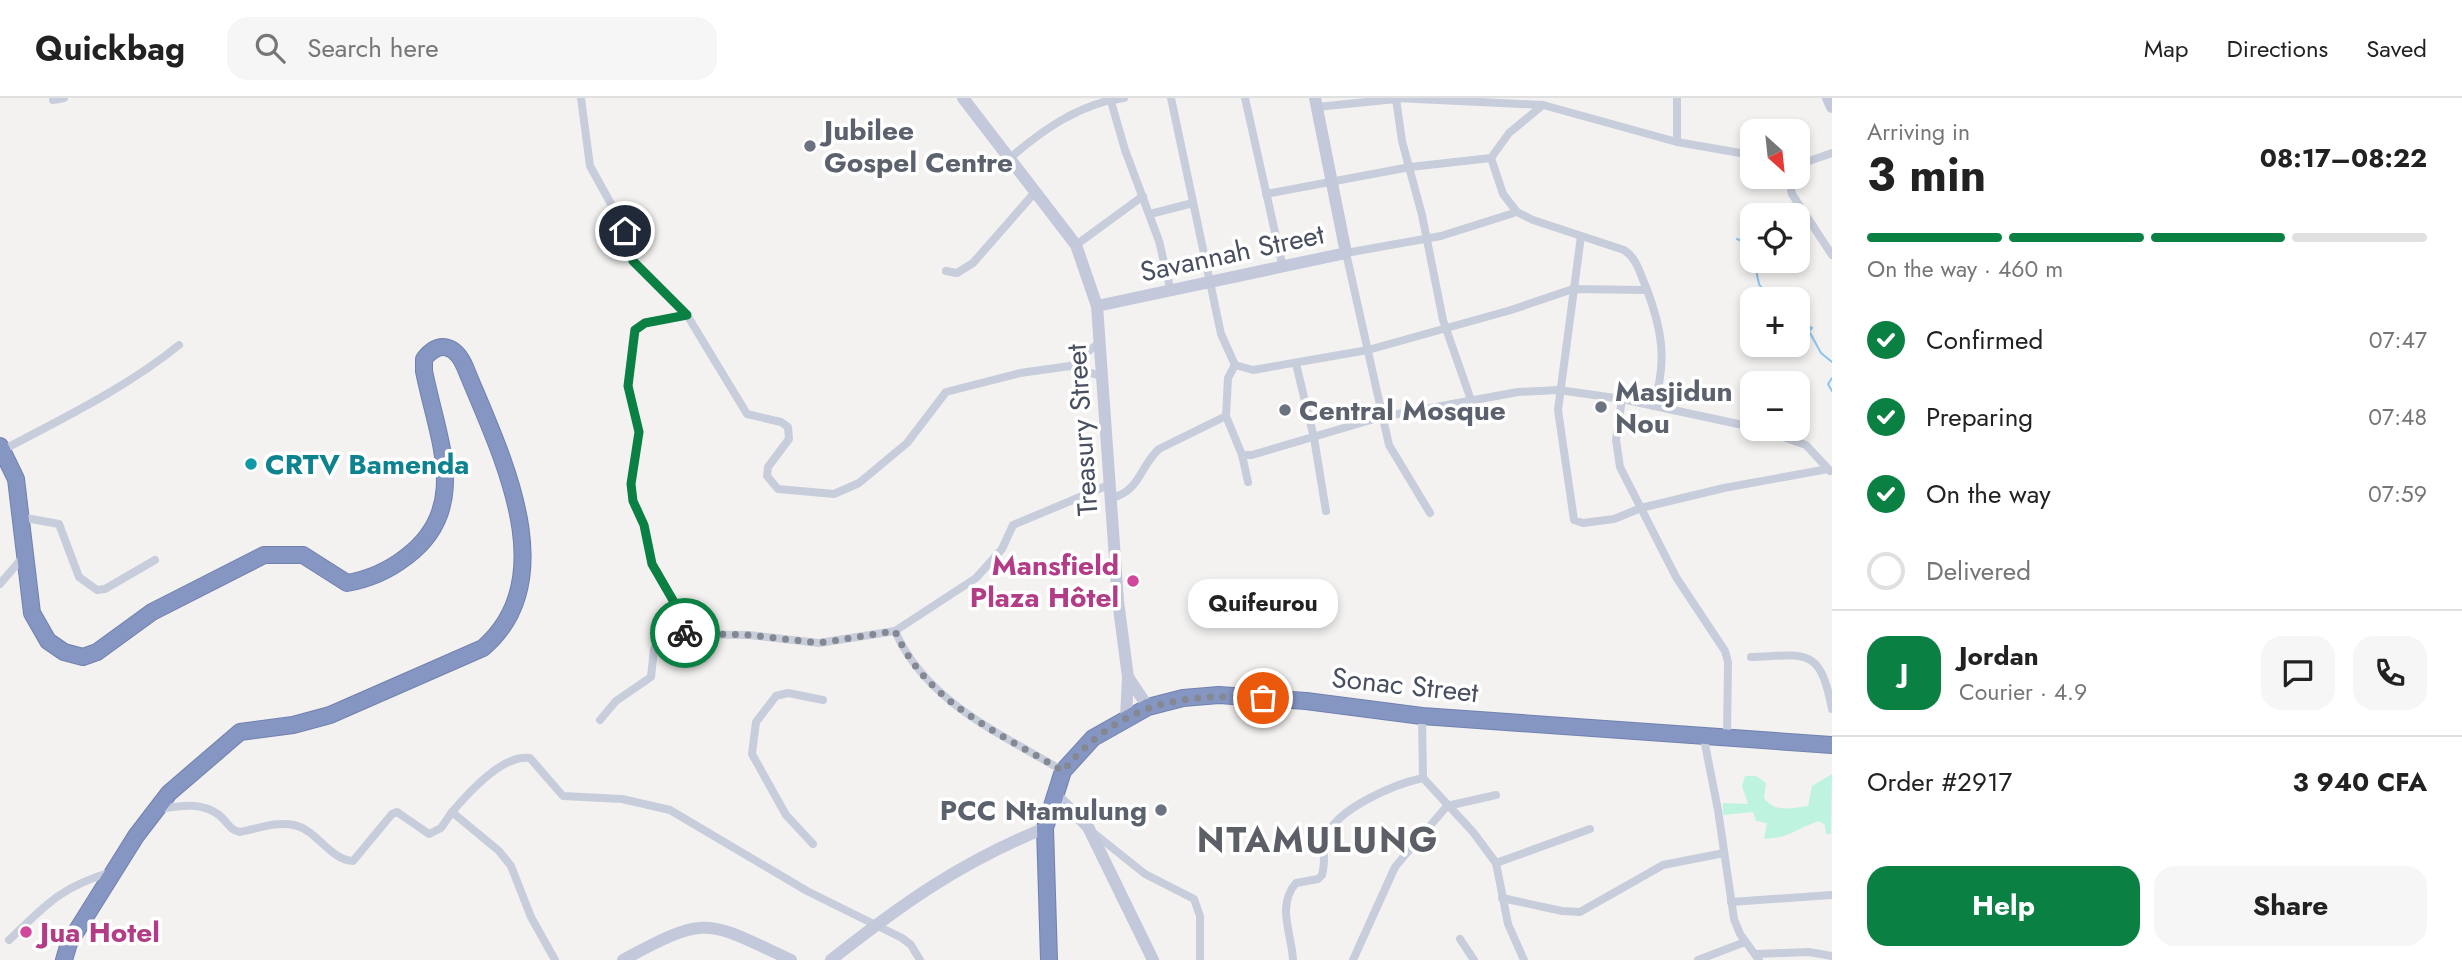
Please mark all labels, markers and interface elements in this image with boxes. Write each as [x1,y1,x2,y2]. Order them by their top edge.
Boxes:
search box [227,17,717,80]
text: Quickbag [35,25,185,72]
icon: search [251,29,289,67]
text: Search here [307,29,439,67]
text: Map [2144,31,2189,66]
text: Directions [2227,31,2328,66]
text: Saved [2366,31,2427,66]
place label: Jubilee Gospel Centre [819,110,1013,183]
text: Arriving in [1867,115,1970,149]
north arrow [1740,119,1810,189]
map controls [1740,119,1810,441]
marker: Jubilee Gospel Centre [802,138,818,154]
text: 08:17–08:22 [2260,139,2427,177]
text: 3 min [1867,142,1986,208]
pin [595,201,655,261]
button: locate [1740,203,1810,273]
icon: home [606,212,644,250]
street label: Savannah Street [1136,213,1328,293]
text: On the way · 460 m [1867,252,2063,286]
button: + [1740,287,1810,357]
icon: check [1867,321,1905,359]
text: Confirmed [1926,321,2043,359]
text: 07:47 [2369,323,2427,357]
street label: Treasury Street [1056,343,1108,517]
place label: Masjidun Nou [1615,371,1733,444]
button: − [1740,371,1810,441]
place label: Central Mosque [1299,390,1506,431]
icon: check [1867,398,1905,436]
text: Preparing [1926,398,2033,436]
marker: Masjidun Nou [1593,399,1609,415]
text: 07:48 [2368,400,2427,434]
marker: Central Mosque [1277,402,1293,418]
place label: CRTV Bamenda [265,444,469,485]
marker: CRTV Bamenda [243,456,259,472]
icon: check [1867,475,1905,513]
text: On the way [1926,475,2051,513]
text: 07:59 [2368,477,2427,511]
place label: Mansfield Plaza Hôtel [970,545,1119,618]
text: Delivered [1926,552,2031,590]
marker: Mansfield Plaza Hôtel [1125,573,1141,589]
callout: Quifeurou [1188,579,1338,628]
text: Quifeurou [1208,586,1318,620]
courier [650,598,720,668]
icon: bike [666,614,704,652]
button: chat [2261,636,2335,710]
button: phone [2353,636,2427,710]
text: Jordan [1959,637,2039,675]
text: J [1900,654,1908,692]
street label: Sonac Street [1330,657,1481,713]
pin [1233,668,1293,728]
text: Courier · 4.9 [1959,675,2087,709]
icon: bag [1244,679,1282,717]
text: Order #2917 [1867,763,2012,801]
text: 3 940 CFA [2293,763,2427,801]
place label: PCC Ntamulung [940,790,1147,831]
marker: PCC Ntamulung [1153,802,1169,818]
district label: NTAMULUNG [1197,815,1439,865]
button: Help [1867,866,2140,946]
button: Share [2154,866,2427,946]
place label: Jua Hotel [35,912,160,953]
marker: Jua Hotel [18,924,34,940]

